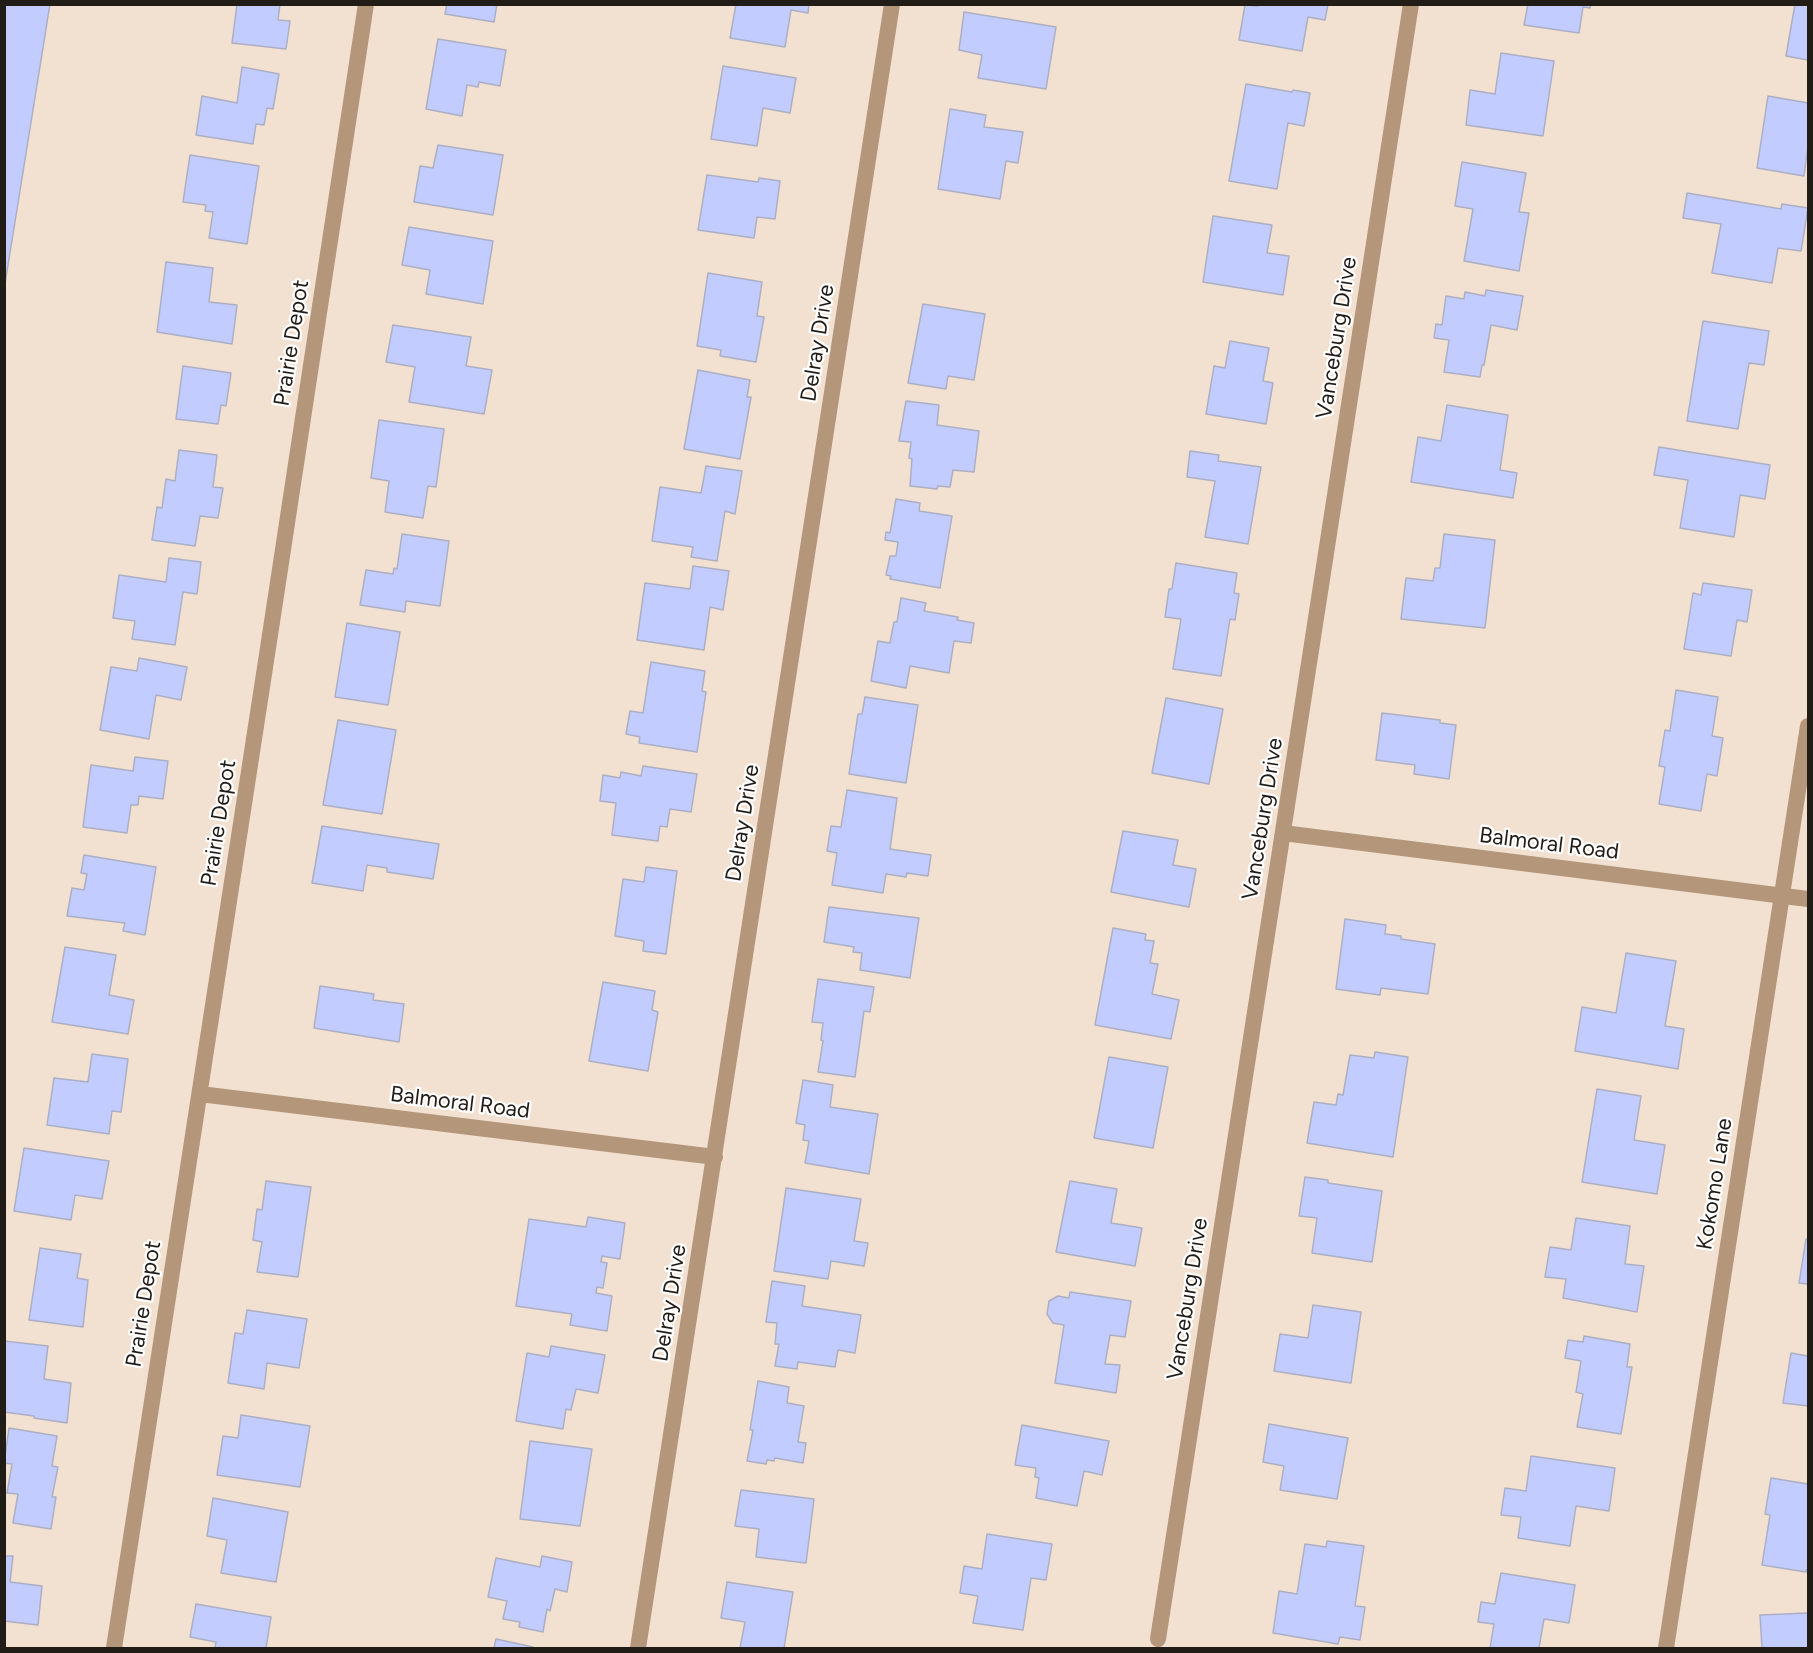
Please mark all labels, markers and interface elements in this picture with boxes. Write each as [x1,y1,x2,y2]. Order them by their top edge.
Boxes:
street label: Vanceburg Drive [1311,255,1363,421]
street label: Prairie Depot [269,278,315,408]
street label: Delray Drive [796,282,840,404]
street label: Vanceburg Drive [1237,736,1289,902]
street label: Prairie Depot [196,758,242,888]
street label: Delray Drive [721,762,765,884]
street label: Balmoral Road [1478,822,1620,866]
street label: Balmoral Road [389,1081,531,1125]
street label: Kokomo Lane [1692,1116,1738,1252]
street label: Vanceburg Drive [1162,1216,1214,1382]
street label: Prairie Depot [121,1239,167,1369]
street label: Delray Drive [648,1242,692,1364]

